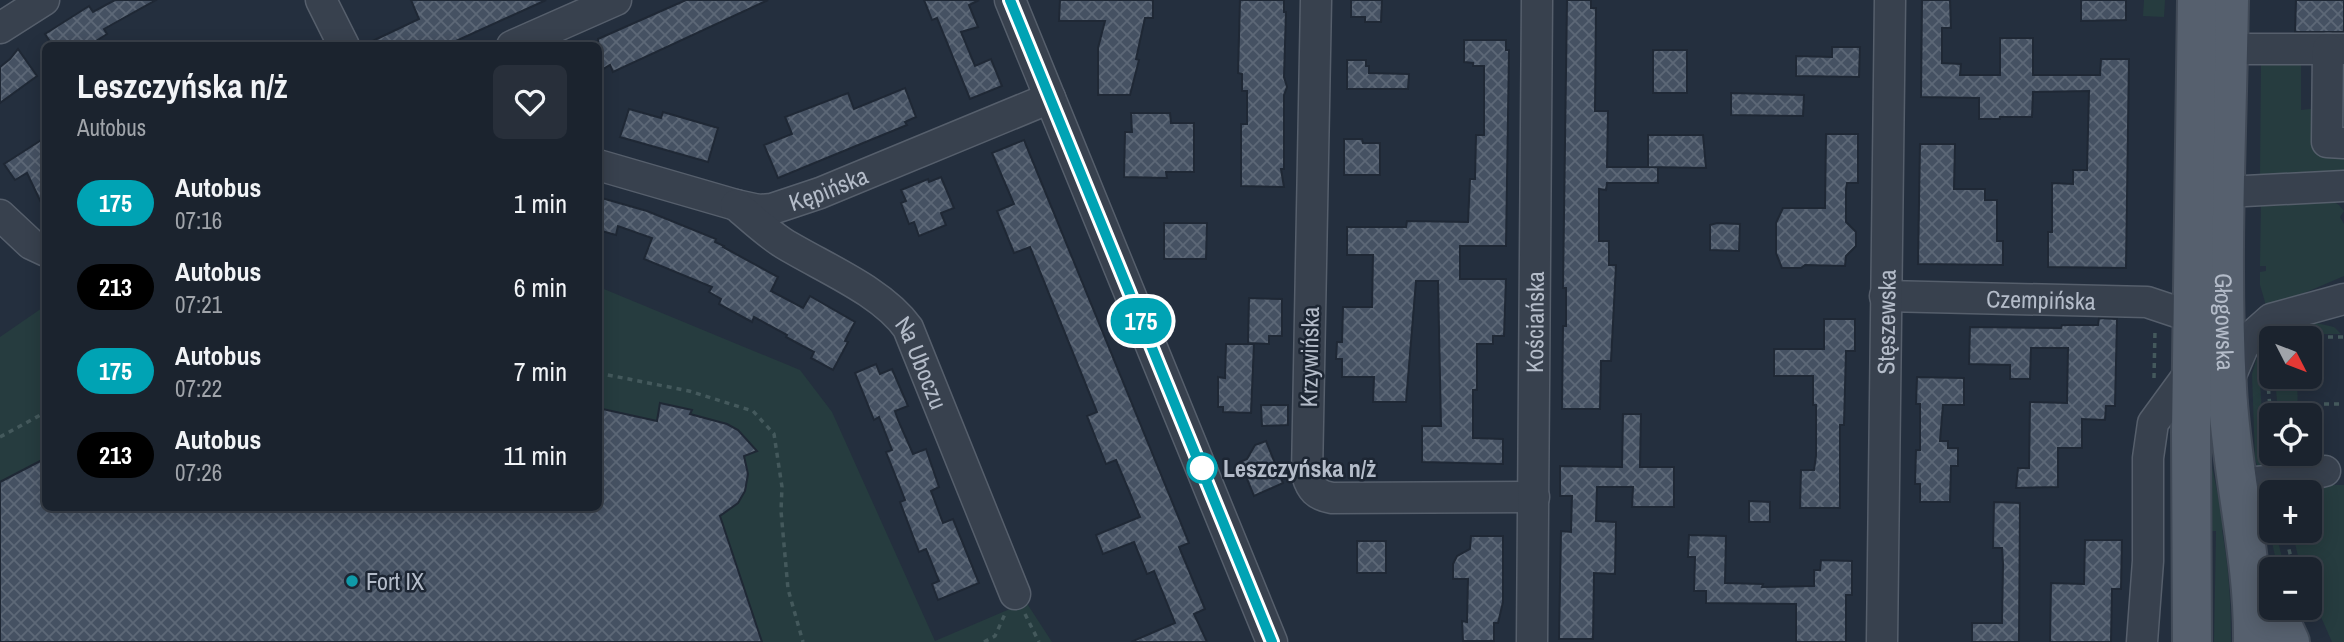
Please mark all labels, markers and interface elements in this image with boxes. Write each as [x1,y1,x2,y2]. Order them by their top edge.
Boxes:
text: Leszczyńska n/ż [77,64,288,108]
button: heart [493,65,567,139]
text: Autobus [77,112,146,143]
street label: Kępińska [785,159,873,218]
text: Autobus [175,170,261,205]
text: 1 min [514,186,567,221]
text: 175 [99,187,132,219]
text: 07:16 [175,205,222,236]
text: Autobus [175,254,261,289]
street label: Stęszewska [1869,269,1903,375]
text: 6 min [514,270,567,305]
text: 213 [99,271,132,303]
street label: Kościańska [1518,271,1551,373]
street label: Głogowska [2208,273,2242,371]
street label: Czempińska [1986,282,2096,317]
text: 07:21 [175,289,222,320]
line badge: 175 [1101,298,1181,344]
text: 175 [1125,305,1157,337]
street label: Krzywińska [1292,306,1326,408]
street label: Na Uboczu [888,309,955,414]
north arrow [2259,326,2322,388]
map controls [2259,326,2322,620]
text: Autobus [175,338,261,373]
text: 7 min [514,354,567,389]
text: 175 [99,355,132,387]
text: 07:22 [175,373,222,404]
button: locate [2259,403,2322,466]
text: Autobus [175,422,261,457]
text: 11 min [503,438,567,473]
text: 213 [99,439,132,471]
place label: Leszczyńska n/ż [1223,452,1376,484]
marker: Leszczyńska n/ż [1187,453,1217,483]
text: 07:26 [175,457,222,488]
button: + [2259,480,2322,543]
button: − [2259,557,2322,620]
place label: Fort IX [366,565,425,597]
marker: Fort IX [344,573,360,589]

